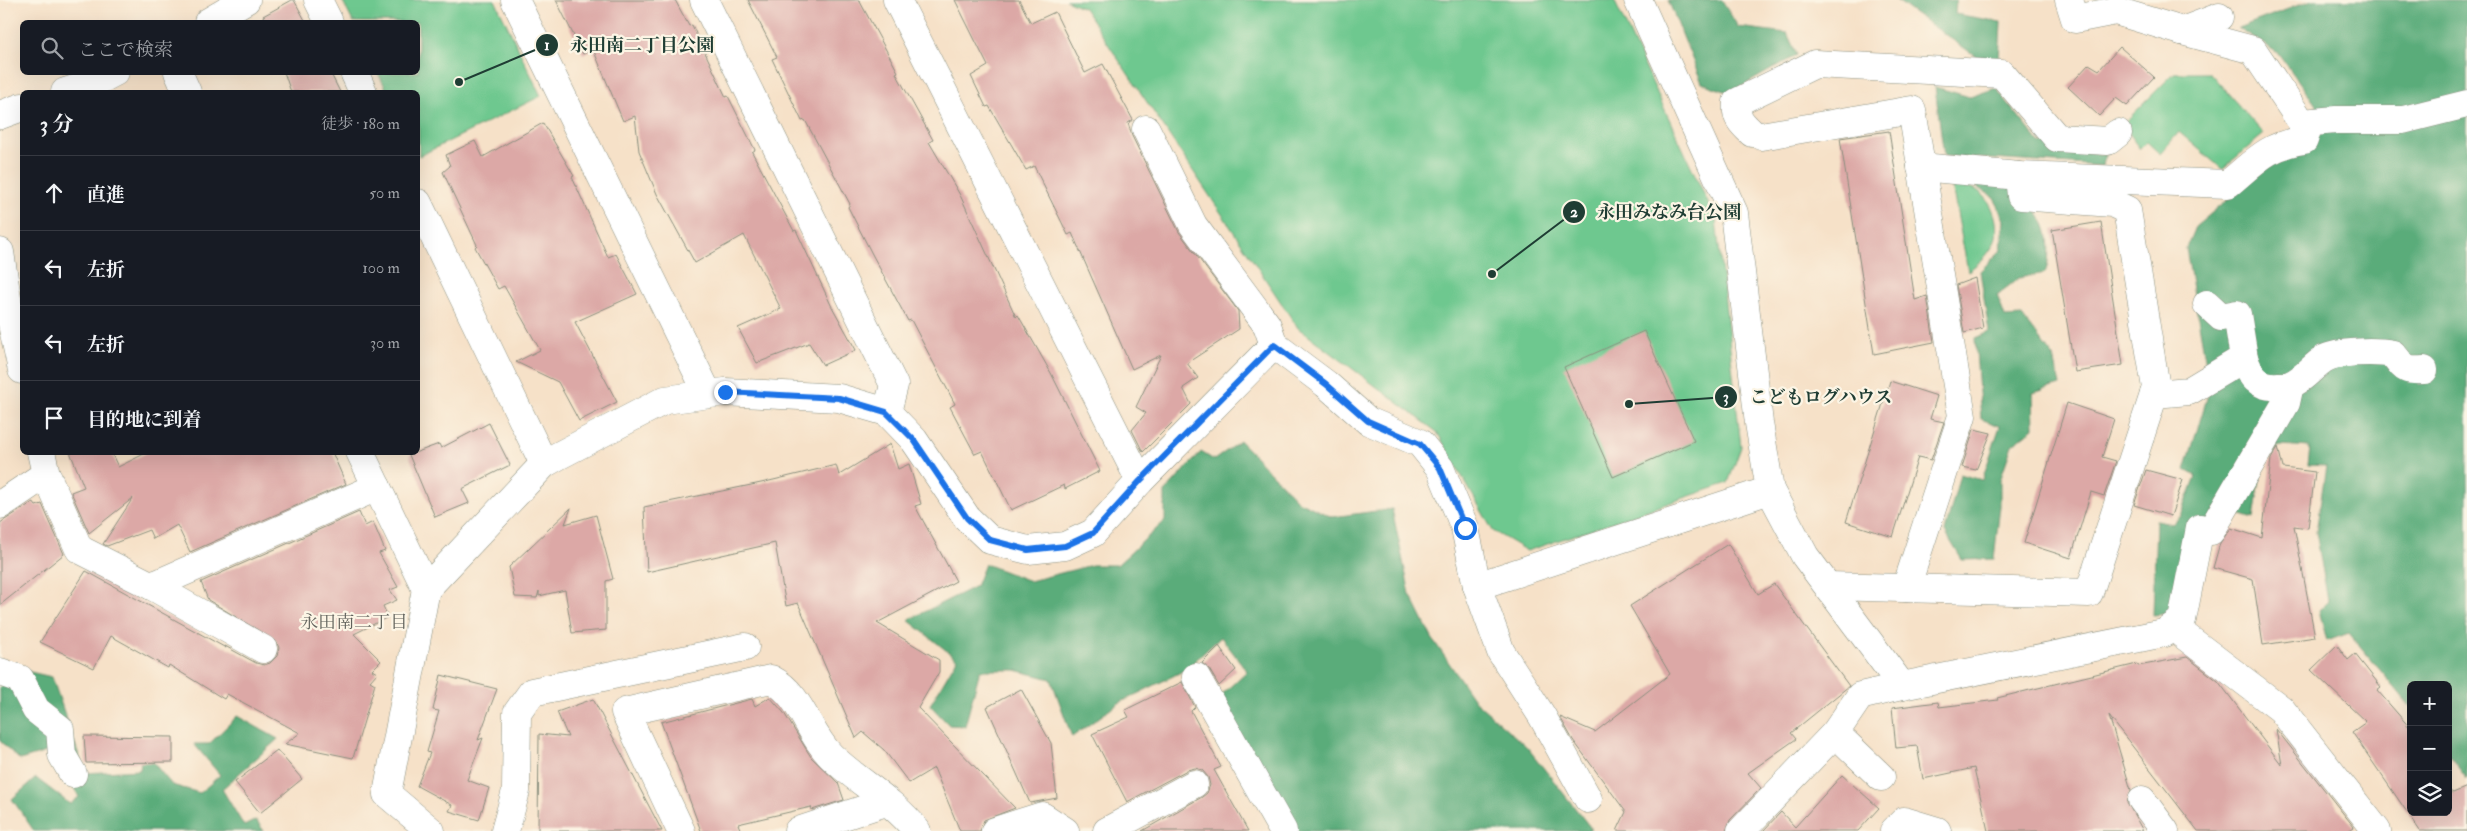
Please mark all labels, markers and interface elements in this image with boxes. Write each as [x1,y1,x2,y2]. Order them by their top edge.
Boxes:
search box [20,20,420,75]
callout: 永田南二丁目公園 [535,28,724,61]
icon: search [38,34,66,62]
text: 永田南二丁目公園 [570,34,714,57]
text: 1 [544,36,550,55]
text: ここで検索 [78,38,173,62]
text: 3 分 [40,111,73,138]
text: 徒歩 · 180 m [321,114,400,134]
icon: ahead [40,179,68,207]
text: 直進 [87,183,125,207]
text: 50 m [369,183,400,203]
callout: 永田みなみ台公園 [1562,195,1751,228]
text: 永田みなみ台公園 [1597,201,1741,224]
text: 2 [1570,203,1578,222]
icon: left [40,254,68,282]
text: 左折 [87,258,125,282]
text: 100 m [362,258,400,278]
icon: left [40,329,68,357]
text: 左折 [87,333,125,357]
text: 30 m [370,333,400,353]
route end [714,381,737,404]
callout: こどもログハウス [1714,381,1903,414]
text: こどもログハウス [1750,386,1892,409]
text: 3 [1723,388,1729,407]
icon: arrive [40,404,68,432]
text: 目的地に到着 [87,408,201,432]
route start [1454,517,1477,540]
district label: 永田南二丁目 [300,611,408,634]
map controls [2407,681,2452,816]
button: + [2407,681,2452,726]
button: − [2407,726,2452,771]
button: layers [2407,771,2452,816]

